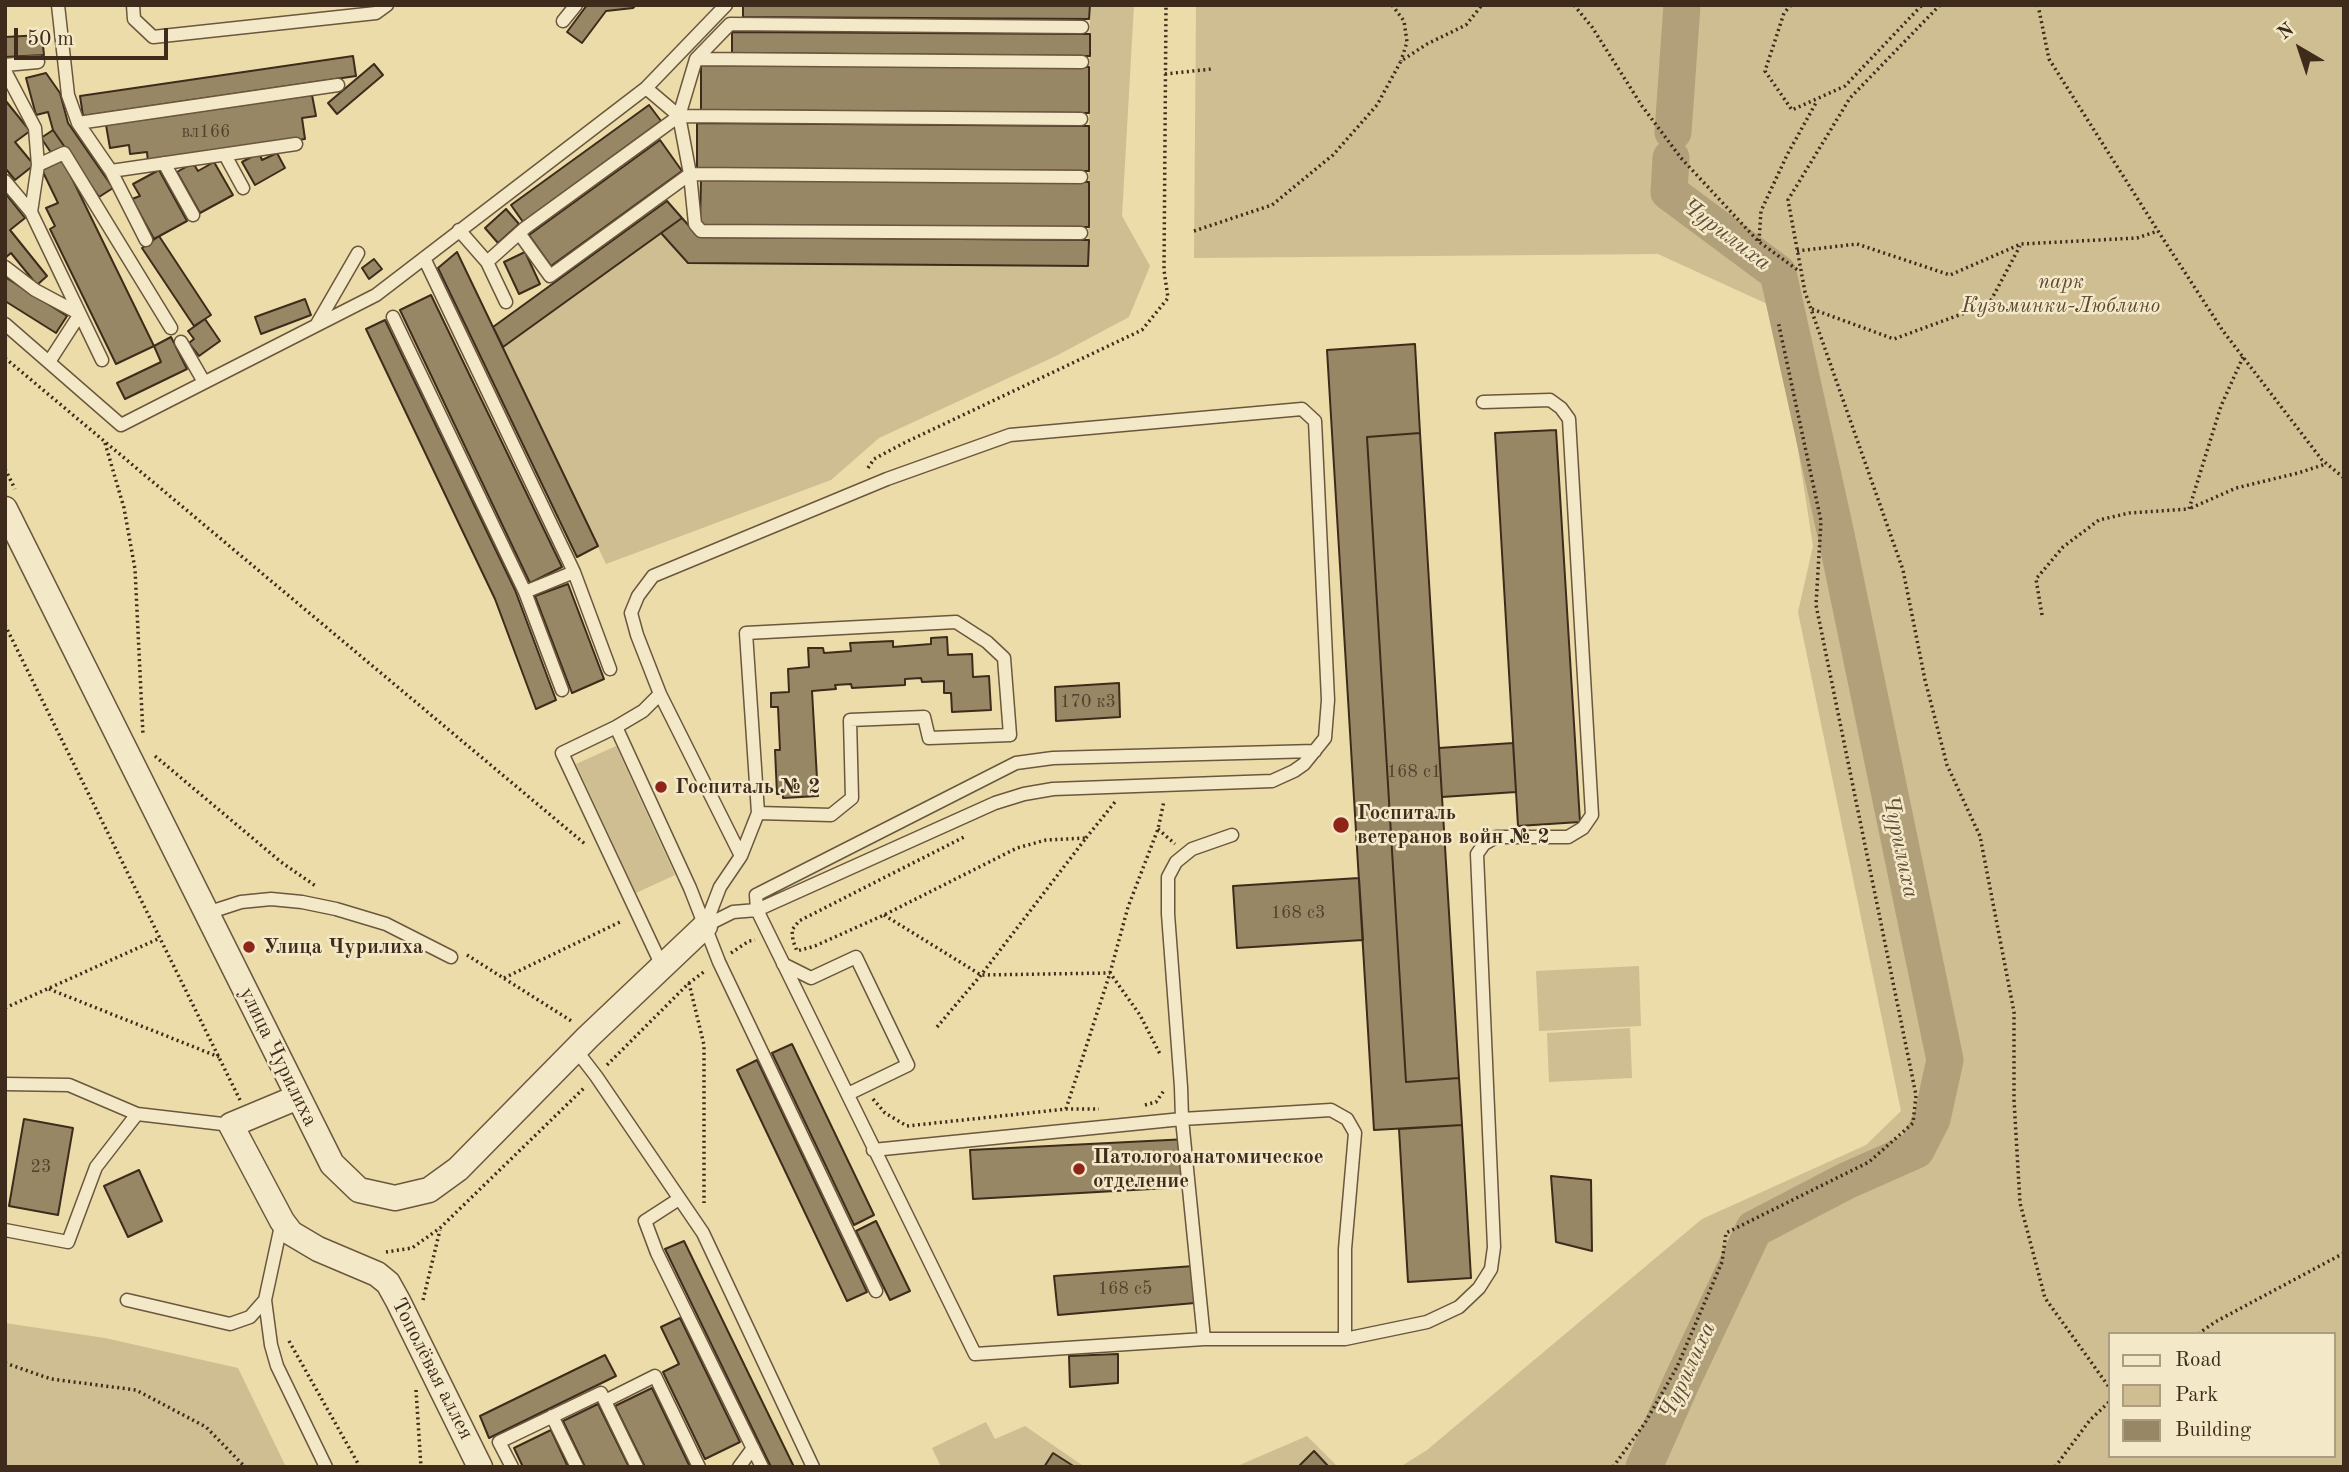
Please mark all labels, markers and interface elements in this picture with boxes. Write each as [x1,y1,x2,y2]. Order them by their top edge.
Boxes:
scale bar [18,14,172,58]
north arrow [2265,14,2335,84]
text: N [2275,20,2298,44]
text: 50 m [27,29,74,50]
house number: вл166 [181,121,231,143]
water label: Чурилиха [1676,193,1776,277]
park label: парк Кузьминки-Люблино [1962,269,2160,319]
house number: 170 к3 [1060,691,1116,713]
house number: 168 с1 [1387,761,1441,783]
place label: Госпиталь № 2 [675,774,820,800]
marker: Госпиталь № 2 [653,779,669,795]
water label: Чурилиха [1876,793,1924,901]
place label: Госпиталь ветеранов войн № 2 [1357,800,1550,850]
marker: Госпиталь ветеранов войн № 2 [1331,815,1351,835]
house number: 168 с3 [1271,902,1325,924]
place label: Улица Чурилиха [263,934,424,960]
marker: Улица Чурилиха [241,939,257,955]
street label: улица Чурилиха [233,983,323,1131]
place label: Патологоанатомическое отделение [1093,1144,1324,1194]
house number: 23 [31,1156,51,1178]
marker: Патологоанатомическое отделение [1071,1161,1087,1177]
house number: 168 с5 [1098,1278,1152,1300]
street label: Тополёвая аллея [385,1294,479,1444]
water label: Чурилиха [1653,1318,1723,1424]
legend [2108,1332,2335,1458]
text: Road [2175,1350,2222,1371]
text: Park [2175,1385,2218,1406]
text: Building [2175,1420,2251,1441]

